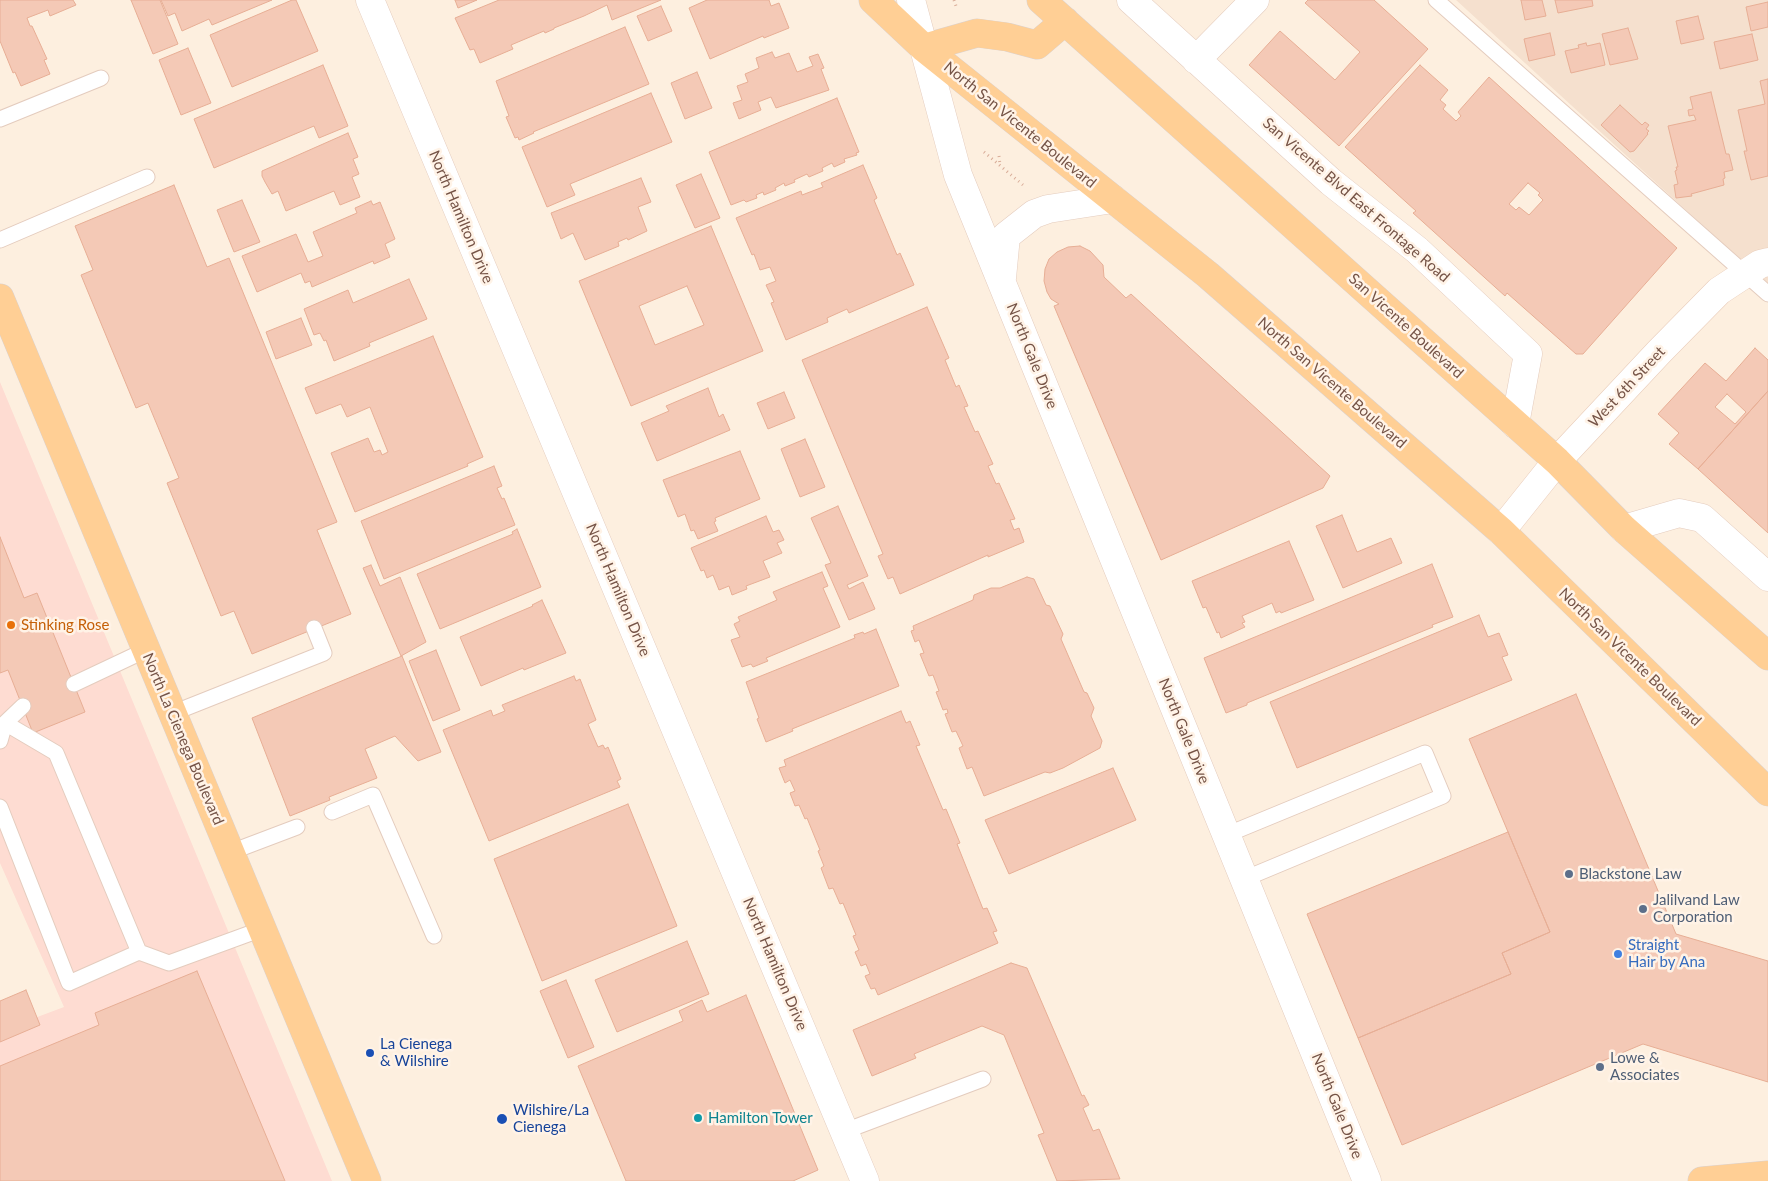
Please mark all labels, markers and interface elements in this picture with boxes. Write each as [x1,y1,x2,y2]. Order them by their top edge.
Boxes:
street label: North San Vicente Boulevard [940,58,1100,192]
street label: San Vicente Blvd East Frontage Road [1259,114,1453,286]
street label: North Hamilton Drive [425,148,497,286]
street label: San Vicente Boulevard [1345,270,1467,382]
street label: North Gale Drive [1003,301,1061,411]
street label: North San Vicente Boulevard [1254,314,1410,452]
street label: West 6th Street [1585,343,1669,431]
street label: North Hamilton Drive [582,521,654,659]
street label: North San Vicente Boulevard [1555,584,1705,730]
place label: Stinking Rose [21,616,109,634]
marker: Stinking Rose [5,619,17,631]
street label: North La Cienega Boulevard [139,650,227,828]
street label: North Gale Drive [1155,676,1213,786]
place label: Blackstone Law [1579,865,1682,883]
marker: Blackstone Law [1563,868,1575,880]
place label: Jalilvand Law Corporation [1653,891,1740,926]
street label: North Hamilton Drive [739,895,811,1033]
marker: Jalilvand Law Corporation [1637,903,1649,915]
place label: Straight Hair by Ana [1628,936,1705,971]
marker: Straight Hair by Ana [1612,948,1624,960]
place label: La Cienega & Wilshire [380,1035,452,1070]
marker: La Cienega & Wilshire [364,1047,376,1059]
place label: Lowe & Associates [1610,1049,1680,1084]
street label: North Gale Drive [1308,1051,1366,1161]
marker: Lowe & Associates [1594,1061,1606,1073]
place label: Wilshire/La Cienega [513,1101,589,1136]
place label: Hamilton Tower [708,1109,813,1127]
marker: Wilshire/La Cienega [495,1112,509,1126]
marker: Hamilton Tower [692,1112,704,1124]

